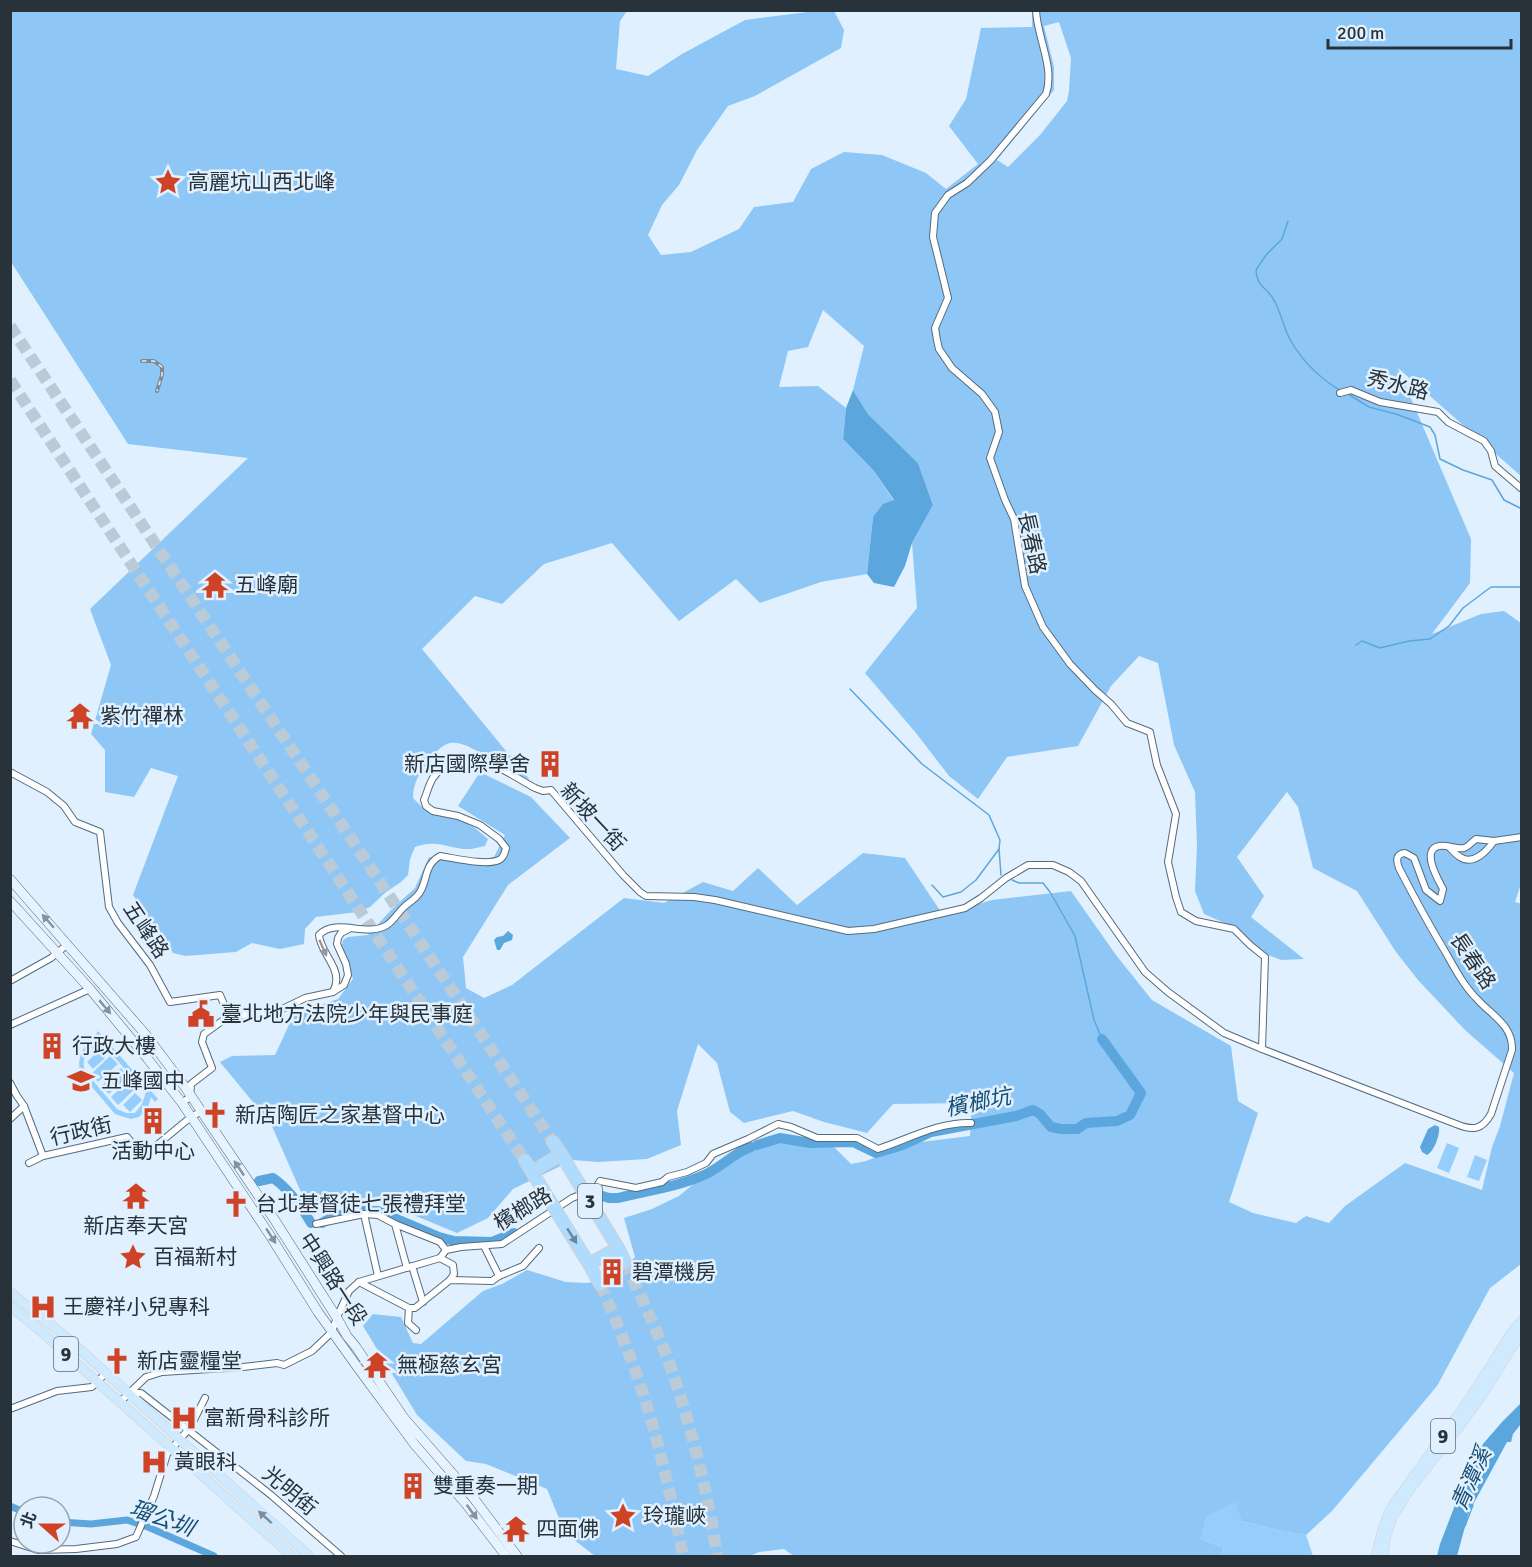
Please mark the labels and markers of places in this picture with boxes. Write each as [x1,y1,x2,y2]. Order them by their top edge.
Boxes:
place icon: 高麗坑山西北峰 [153,167,183,197]
place label: 高麗坑山西北峰 [188,169,335,195]
temple icon: 五峰廟 [200,570,230,600]
place label: 五峰廟 [235,572,298,598]
temple icon: 紫竹禪林 [65,701,95,731]
place label: 紫竹禪林 [100,703,184,729]
building icon: 新店國際學舍 [535,749,565,779]
place label: 新店國際學舍 [404,751,530,777]
public building icon: 臺北地方法院少年與民事庭 [186,999,216,1029]
place label: 臺北地方法院少年與民事庭 [221,1001,473,1027]
building icon: 行政大樓 [37,1031,67,1061]
place label: 行政大樓 [72,1033,156,1059]
school or university icon: 五峰國中 [66,1066,96,1096]
place label: 五峰國中 [101,1068,185,1094]
church icon: 新店陶匠之家基督中心 [200,1100,230,1130]
place label: 新店陶匠之家基督中心 [235,1102,445,1128]
building icon: 活動中心 [138,1106,168,1136]
place label: 活動中心 [111,1138,195,1164]
temple icon: 新店奉天宮 [121,1181,151,1211]
church icon: 台北基督徒七張禮拜堂 [221,1189,251,1219]
place label: 台北基督徒七張禮拜堂 [256,1191,466,1217]
place label: 新店奉天宮 [84,1213,189,1239]
place icon: 百福新村 [118,1242,148,1272]
place label: 百福新村 [153,1244,237,1270]
building icon: 碧潭機房 [597,1257,627,1287]
place label: 碧潭機房 [632,1259,716,1285]
hospital icon: 王慶祥小兒專科 [28,1292,58,1322]
place label: 王慶祥小兒專科 [63,1294,210,1320]
church icon: 新店靈糧堂 [102,1346,132,1376]
place label: 新店靈糧堂 [137,1348,242,1374]
temple icon: 無極慈玄宮 [362,1350,392,1380]
place label: 無極慈玄宮 [397,1352,502,1378]
hospital icon: 富新骨科診所 [169,1403,199,1433]
place label: 富新骨科診所 [204,1405,330,1431]
hospital icon: 黃眼科 [139,1447,169,1477]
place label: 黃眼科 [174,1449,237,1475]
building icon: 雙重奏一期 [398,1471,428,1501]
place label: 雙重奏一期 [433,1473,538,1499]
place icon: 玲瓏峽 [608,1501,638,1531]
place label: 玲瓏峽 [643,1503,706,1529]
temple icon: 四面佛 [501,1514,531,1544]
place label: 四面佛 [536,1516,599,1542]

